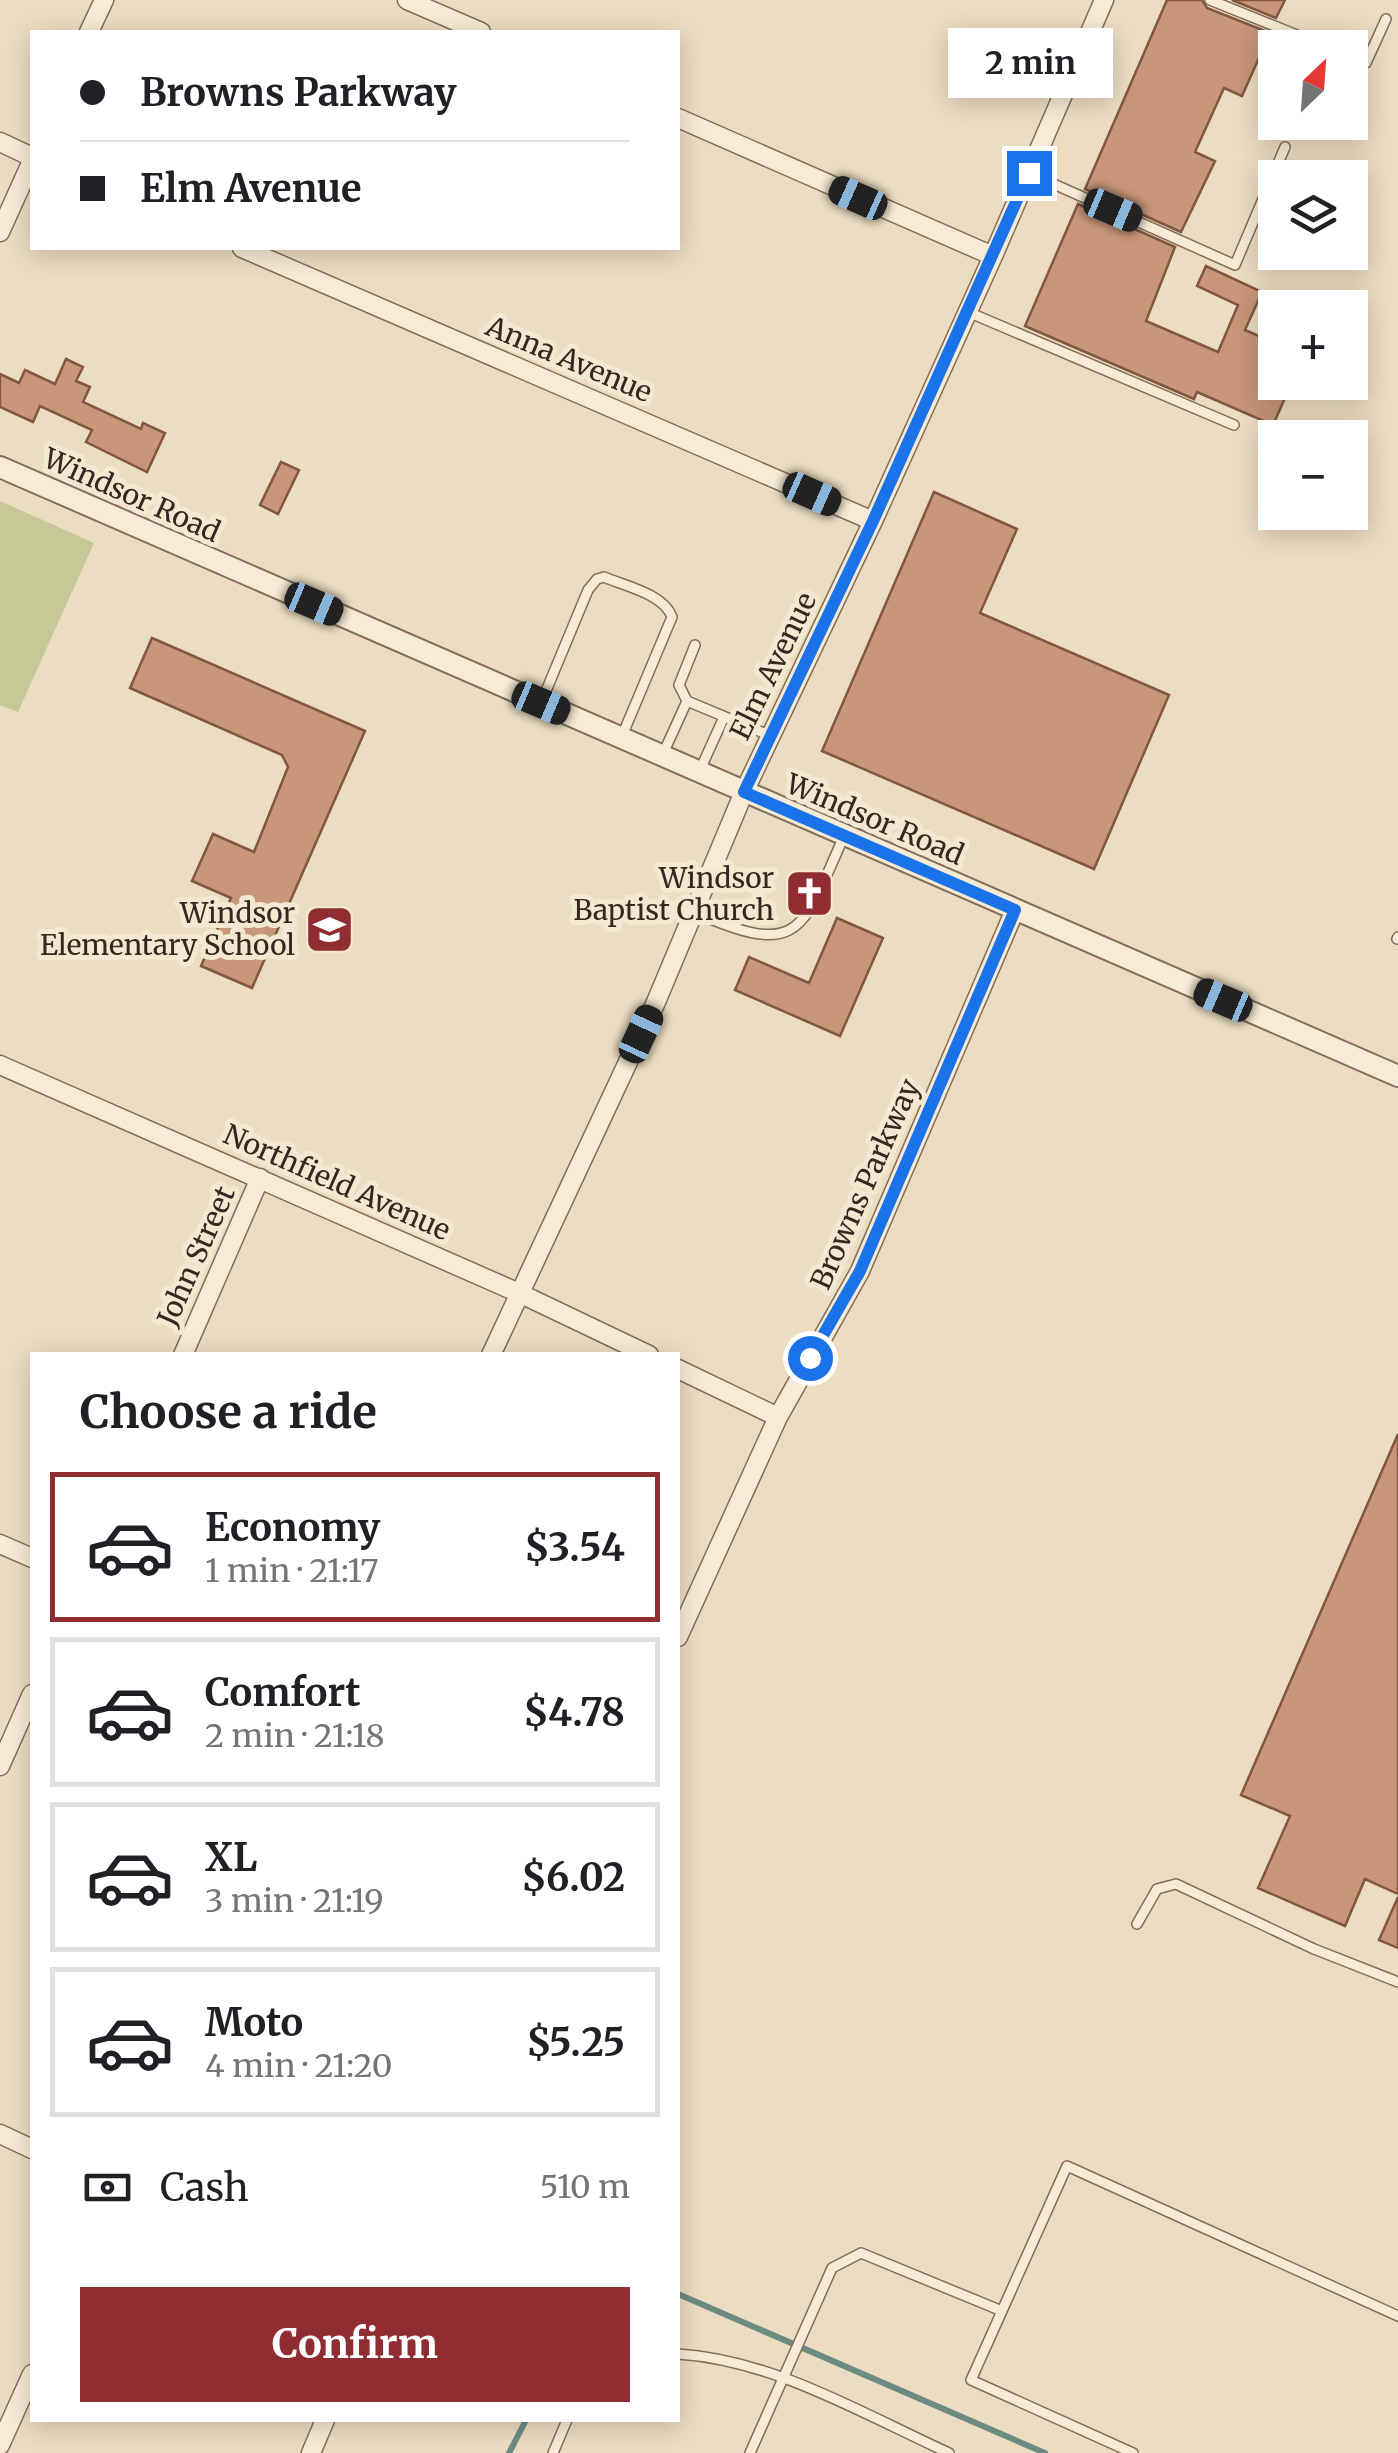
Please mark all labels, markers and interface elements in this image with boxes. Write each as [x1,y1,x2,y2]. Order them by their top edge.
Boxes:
callout: 2 min [946,28,1112,98]
north arrow [1258,30,1368,140]
map controls [1258,30,1368,530]
text: 2 min [985,43,1076,83]
text: Browns Parkway [140,69,456,116]
route end [1007,151,1052,196]
button: layers [1258,160,1368,270]
text: Elm Avenue [140,165,362,212]
car [824,172,892,224]
car [1080,184,1146,236]
button: + [1258,290,1368,400]
street label: Anna Avenue [480,307,657,410]
button: − [1258,420,1368,530]
street label: Windsor Road [37,440,226,550]
car [778,468,846,520]
car [281,578,347,630]
street label: Elm Avenue [722,586,824,746]
car [508,677,574,729]
street label: Windsor Road [780,765,969,873]
place label: Windsor Baptist Church [574,860,774,928]
church icon: Windsor Baptist Church [783,868,835,920]
place label: Windsor Elementary School [40,895,295,963]
school or university icon: Windsor Elementary School [304,903,356,955]
car [1190,974,1256,1026]
car [615,1000,667,1068]
street label: Browns Parkway [802,1073,928,1295]
street label: Northfield Avenue [218,1116,456,1248]
street label: John Street [149,1180,243,1332]
route start [788,1336,833,1381]
text: Choose a ride [80,1384,377,1440]
icon: car [85,1502,175,1592]
text: Economy [205,1504,380,1551]
text: $3.54 [524,1524,625,1571]
text: 1 min · 21:17 [205,1551,378,1591]
icon: car [85,1667,175,1757]
text: Comfort [205,1669,361,1716]
text: $4.78 [523,1689,625,1736]
text: 2 min · 21:18 [205,1716,385,1756]
icon: car [85,1832,175,1922]
text: XL [205,1834,257,1881]
text: $6.02 [521,1854,625,1901]
text: 3 min · 21:19 [205,1881,384,1921]
icon: car [85,1997,175,2087]
text: Moto [205,1999,303,2046]
text: $5.25 [526,2019,625,2066]
text: 4 min · 21:20 [205,2046,392,2086]
icon: cash [80,2160,135,2215]
text: Cash [160,2164,249,2211]
text: 510 m [540,2167,630,2207]
button: Confirm [80,2287,630,2402]

